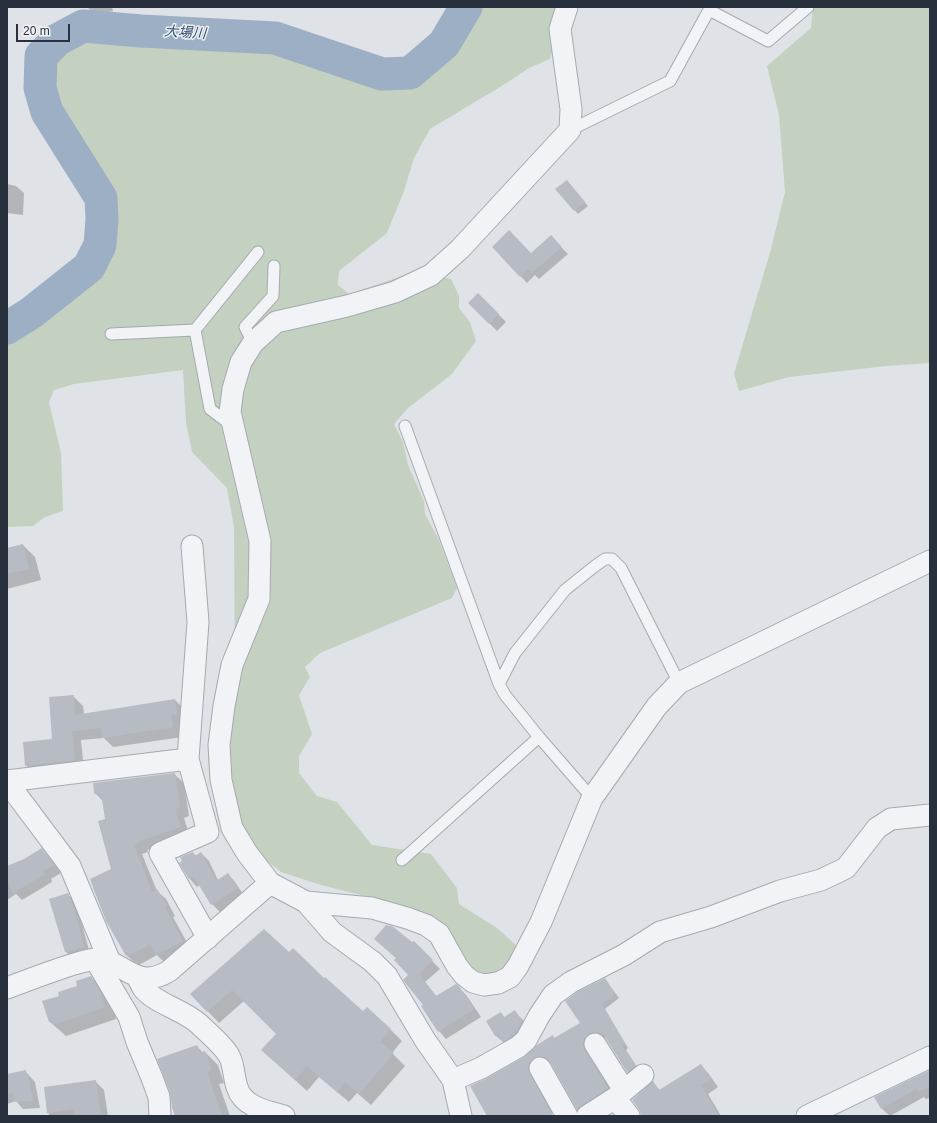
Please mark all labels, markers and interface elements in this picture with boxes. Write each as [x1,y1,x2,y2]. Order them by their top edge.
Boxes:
scale bar [18,16,72,42]
water label: 大場川 [163,23,207,43]
text: 20 m [23,24,50,38]

